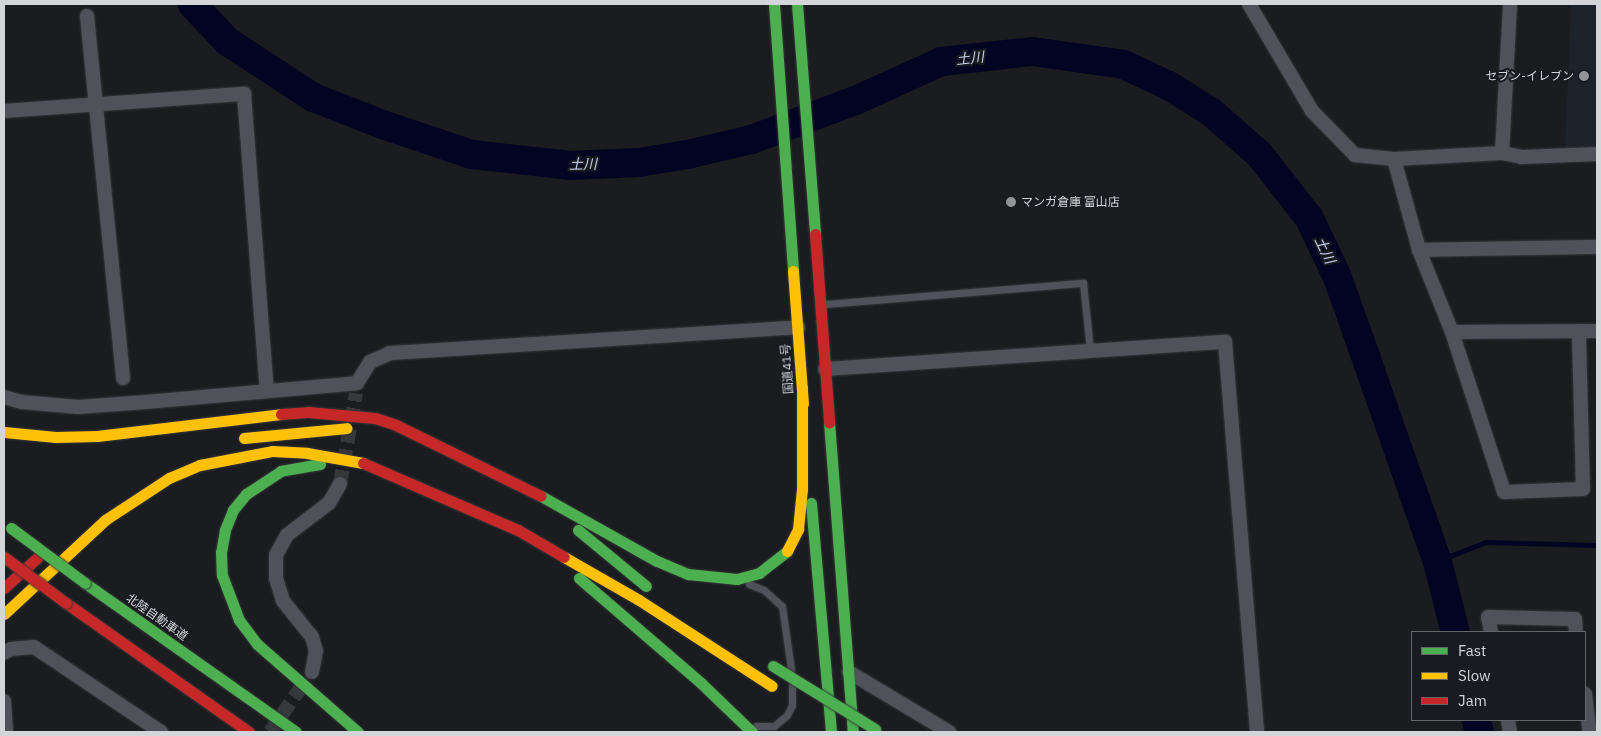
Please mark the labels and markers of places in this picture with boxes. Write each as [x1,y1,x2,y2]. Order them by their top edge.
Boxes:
place label: セブン-イレブン [1485,69,1574,83]
marker: セブン-イレブン [1578,70,1590,82]
place label: マンガ倉庫 富山店 [1021,195,1120,209]
marker: マンガ倉庫 富山店 [1005,196,1017,208]

